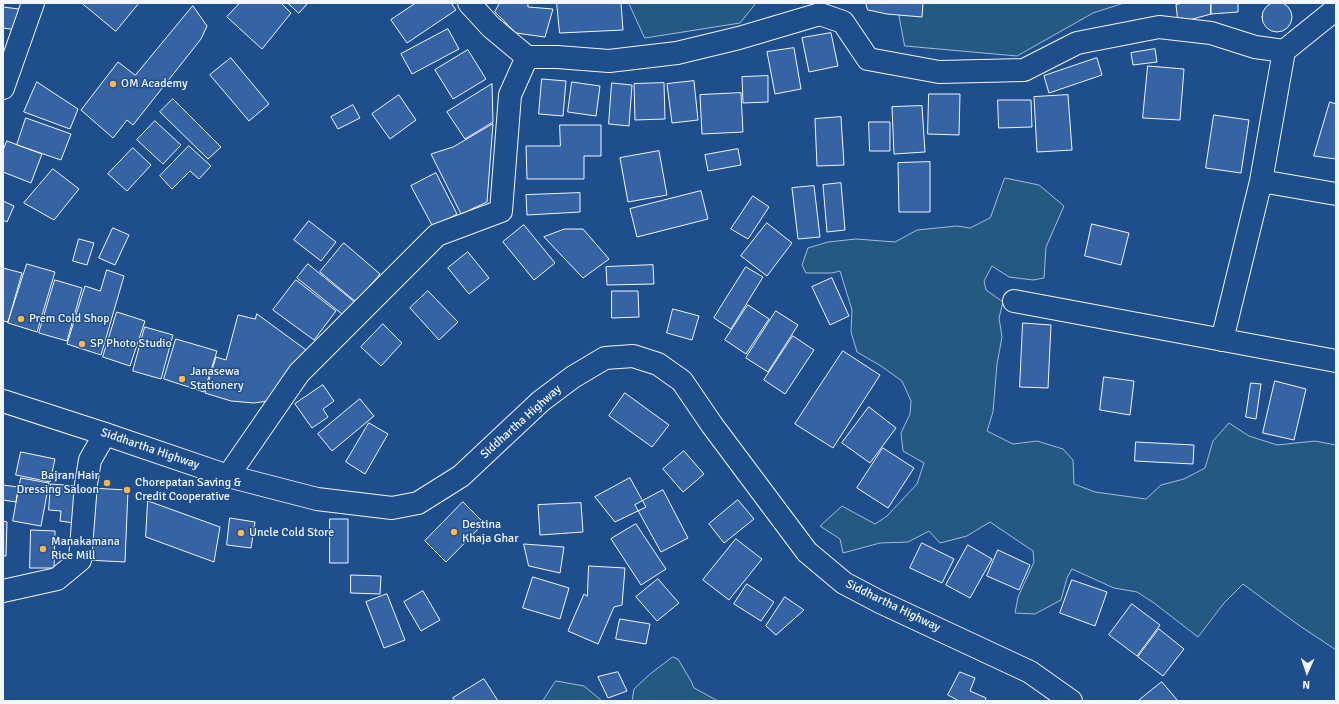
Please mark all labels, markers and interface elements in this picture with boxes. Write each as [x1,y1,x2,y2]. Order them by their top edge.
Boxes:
place label: OM Academy [121,77,188,91]
marker: OM Academy [108,79,118,89]
place label: Prem Cold Shop [29,312,110,326]
marker: Prem Cold Shop [16,314,26,324]
place label: SP Photo Studio [90,337,172,351]
marker: SP Photo Studio [77,339,87,349]
place label: Janasewa Stationery [190,365,243,393]
marker: Janasewa Stationery [177,374,187,384]
street label: Siddhartha Highway [478,382,564,462]
street label: Siddhartha Highway [99,425,201,473]
place label: Bajran Hair Dressing Saloon [17,469,99,497]
place label: Chorepatan Saving & Credit Cooperative [135,476,241,504]
marker: Bajran Hair Dressing Saloon [102,478,112,488]
marker: Chorepatan Saving & Credit Cooperative [122,485,132,495]
place label: Destina Khaja Ghar [462,518,519,546]
place label: Uncle Cold Store [249,526,334,540]
marker: Destina Khaja Ghar [449,527,459,537]
marker: Uncle Cold Store [236,528,246,538]
place label: Manakamana Rice Mill [51,535,120,563]
marker: Manakamana Rice Mill [38,544,48,554]
street label: Siddhartha Highway [843,577,943,635]
north arrow [1287,652,1327,692]
text: N [1302,678,1311,691]

